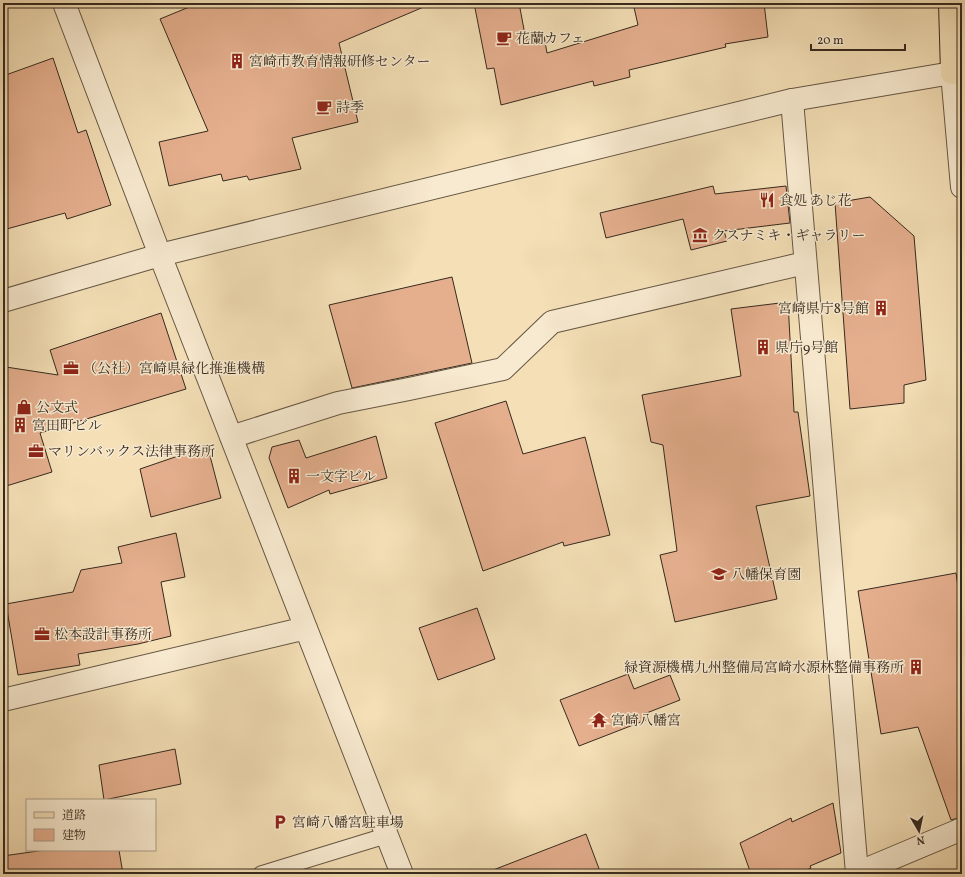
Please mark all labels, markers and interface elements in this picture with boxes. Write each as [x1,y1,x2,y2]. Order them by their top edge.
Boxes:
scale bar [811,26,905,52]
cafe icon: 花蘭カフェ [495,29,513,47]
place label: 花蘭カフェ [516,30,585,49]
text: 20 m [817,33,844,49]
building icon: 宮崎市教育情報研修センター [228,52,246,70]
place label: 宮崎市教育情報研修センター [249,53,430,72]
cafe icon: 詩季 [315,98,333,116]
place label: 詩季 [336,99,364,118]
restaurant icon: 食処 あじ花 [758,191,776,209]
place label: 食処 あじ花 [779,192,852,211]
museum icon: クスナミキ・ギャラリー [691,226,709,244]
place label: クスナミキ・ギャラリー [712,227,866,246]
building icon: 宮崎県庁8号館 [872,299,890,317]
place label: 宮崎県庁8号館 [778,300,869,319]
building icon: 県庁9号館 [754,338,772,356]
place label: 県庁9号館 [775,339,838,358]
office icon: （公社）宮崎県緑化推進機構 [62,359,80,377]
place label: （公社）宮崎県緑化推進機構 [83,360,265,379]
shop icon: 公文式 [15,398,33,416]
place label: 公文式 [36,399,78,418]
building icon: 宮田町ビル [11,416,29,434]
place label: 宮田町ビル [32,417,102,436]
office icon: マリンバックス法律事務所 [27,442,45,460]
place label: マリンバックス法律事務所 [48,443,215,462]
building icon: 一文字ビル [285,467,303,485]
place label: 一文字ビル [306,468,376,487]
school or university icon: 八幡保育園 [710,565,728,583]
place label: 八幡保育園 [731,566,801,585]
office icon: 松本設計事務所 [33,625,51,643]
place label: 松本設計事務所 [54,626,152,645]
building icon: 緑資源機構九州整備局宮崎水源林整備事務所 [907,658,925,676]
place label: 緑資源機構九州整備局宮崎水源林整備事務所 [624,659,904,678]
temple icon: 宮崎八幡宮 [590,711,608,729]
place label: 宮崎八幡宮 [611,712,681,731]
legend [26,799,156,851]
text: 道路 [62,808,86,824]
north arrow [899,811,939,851]
parking icon: 宮崎八幡宮駐車場 [271,813,289,831]
place label: 宮崎八幡宮駐車場 [292,814,404,833]
text: 建物 [62,828,86,844]
text: N [915,831,925,847]

